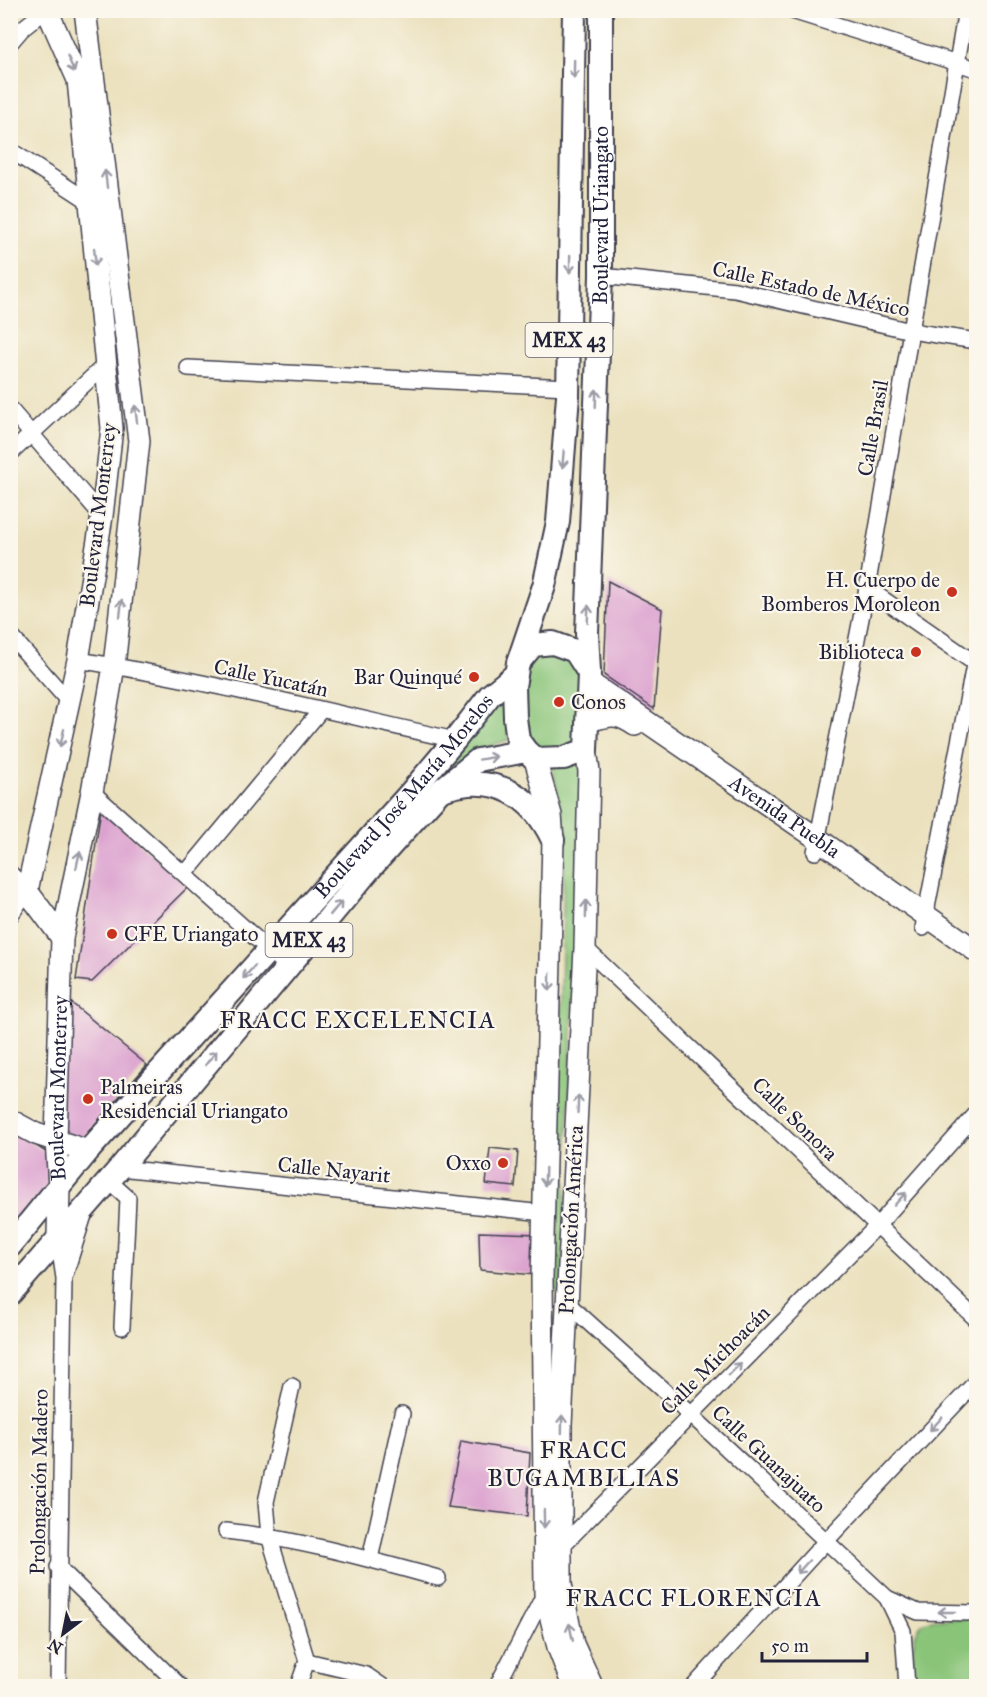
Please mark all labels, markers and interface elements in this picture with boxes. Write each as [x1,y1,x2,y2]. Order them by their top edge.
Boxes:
one-way arrow [66,54,77,72]
one-way arrow [568,58,579,78]
street label: Boulevard Uriangato [587,126,614,305]
one-way arrow [101,169,112,189]
one-way arrow [90,246,101,266]
one-way arrow [564,253,576,273]
street label: Calle Estado de México [710,255,912,323]
road number: MEX 43 [526,323,612,357]
street label: Calle Brasil [852,377,894,478]
one-way arrow [590,389,602,409]
one-way arrow [130,405,141,424]
street label: Boulevard Monterrey [74,420,122,609]
one-way arrow [557,448,568,468]
place label: H. Cuerpo de Bomberos Moroleon [761,567,940,617]
marker: H. Cuerpo de Bomberos Moroleon [945,585,959,599]
one-way arrow [116,598,127,618]
one-way arrow [582,605,594,625]
place label: Biblioteca [818,639,904,665]
marker: Biblioteca [909,645,923,659]
street label: Calle Yucatán [211,653,331,703]
place label: Bar Quinqué [354,664,462,690]
marker: Bar Quinqué [467,670,481,684]
street label: Boulevard José María Morelos [309,689,499,904]
place label: Conos [571,689,626,715]
marker: Conos [552,695,566,709]
one-way arrow [55,728,67,747]
one-way arrow [478,752,498,763]
street label: Avenida Puebla [723,768,846,864]
one-way arrow [73,851,84,871]
one-way arrow [580,899,592,919]
one-way arrow [329,901,343,916]
place label: CFE Uriangato [124,921,259,947]
road number: MEX 43 [266,923,352,957]
marker: CFE Uriangato [105,927,119,941]
one-way arrow [242,964,256,979]
one-way arrow [544,972,556,992]
street label: Boulevard Monterrey [43,994,73,1182]
district label: FRACC EXCELENCIA [220,1005,496,1035]
one-way arrow [204,1051,218,1066]
street label: Calle Sonora [747,1072,843,1166]
place label: Palmeiras Residencial Uriangato [100,1074,288,1124]
marker: Palmeiras Residencial Uriangato [81,1092,95,1106]
one-way arrow [572,1094,583,1114]
street label: Prolongación América [553,1125,589,1315]
place label: Oxxo [446,1150,491,1176]
street label: Calle Nayarit [276,1151,392,1189]
marker: Oxxo [496,1156,510,1170]
one-way arrow [539,1167,550,1187]
one-way arrow [893,1192,907,1207]
street label: Calle Michoacán [655,1300,775,1420]
one-way arrow [728,1361,742,1376]
street label: Prolongación Madero [24,1388,54,1575]
street label: Calle Guanajuato [706,1399,832,1519]
one-way arrow [556,1415,567,1435]
one-way arrow [929,1417,944,1432]
district label: FRACC BUGAMBILIAS [487,1435,681,1493]
one-way arrow [539,1509,550,1529]
one-way arrow [796,1559,810,1574]
district label: FRACC FLORENCIA [565,1583,823,1613]
north arrow [33,1604,93,1664]
one-way arrow [938,1606,958,1618]
one-way arrow [565,1623,576,1642]
scale bar [762,1625,867,1663]
text: N [44,1634,66,1658]
text: 50 m [771,1635,809,1657]

